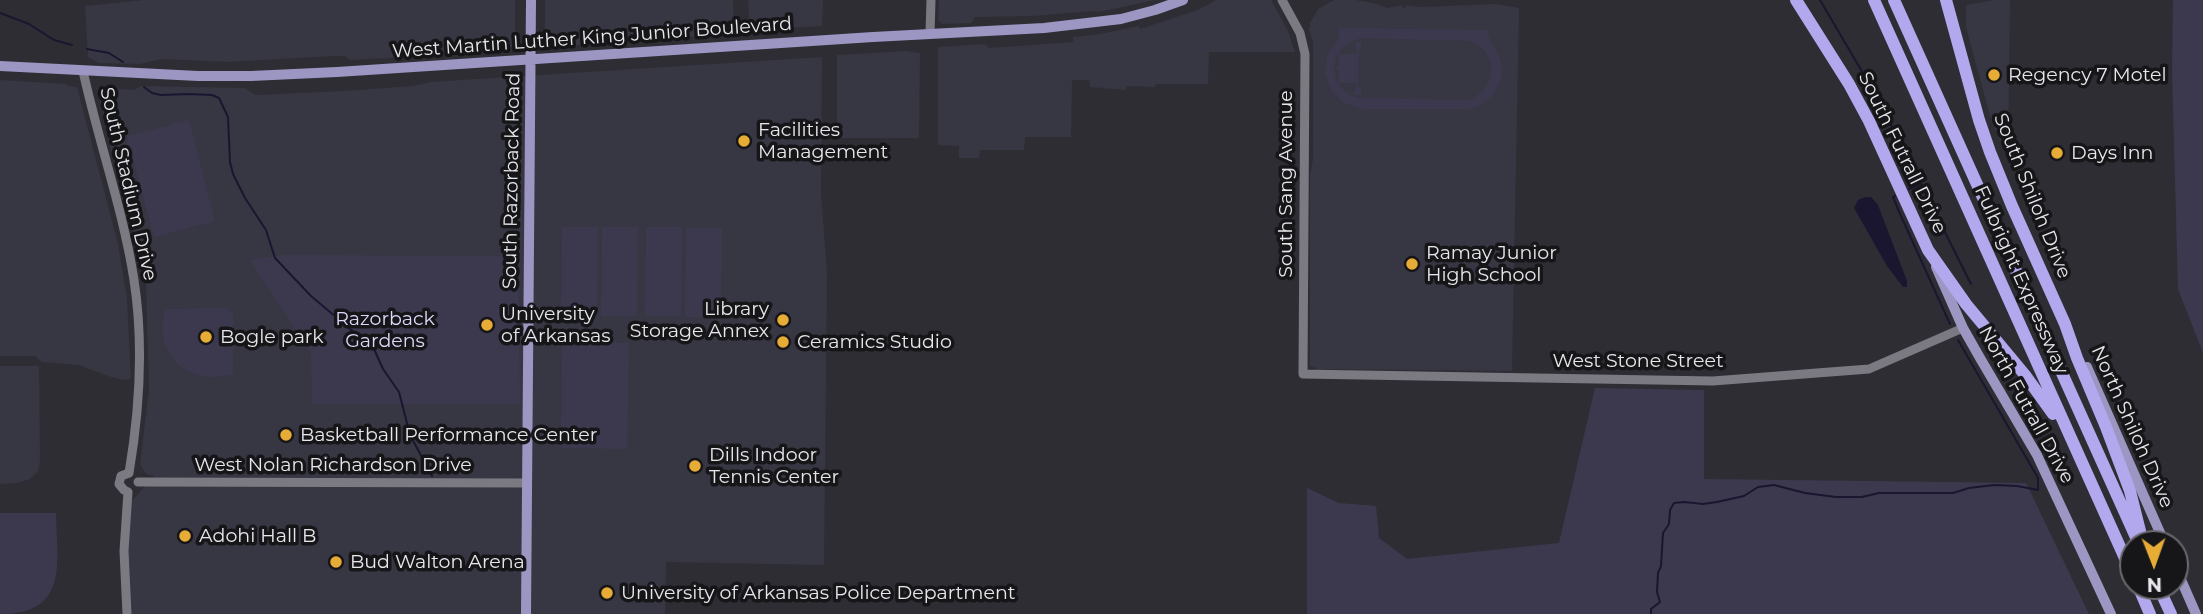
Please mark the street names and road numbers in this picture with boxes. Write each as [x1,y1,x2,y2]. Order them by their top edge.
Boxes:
street label: West Martin Luther King Junior Boulevard [391,13,793,63]
street label: South Futrall Drive [1853,68,1951,238]
street label: South Razorback Road [499,73,525,289]
street label: South Stadium Drive [95,85,161,283]
street label: South Sang Avenue [1275,90,1297,278]
street label: South Shiloh Drive [1988,110,2076,282]
street label: Fulbright Expressway [1969,182,2073,378]
street label: North Futrall Drive [1973,323,2079,487]
street label: North Shiloh Drive [2086,342,2178,512]
street label: West Stone Street [1552,350,1724,372]
street label: West Nolan Richardson Drive [194,454,472,476]

